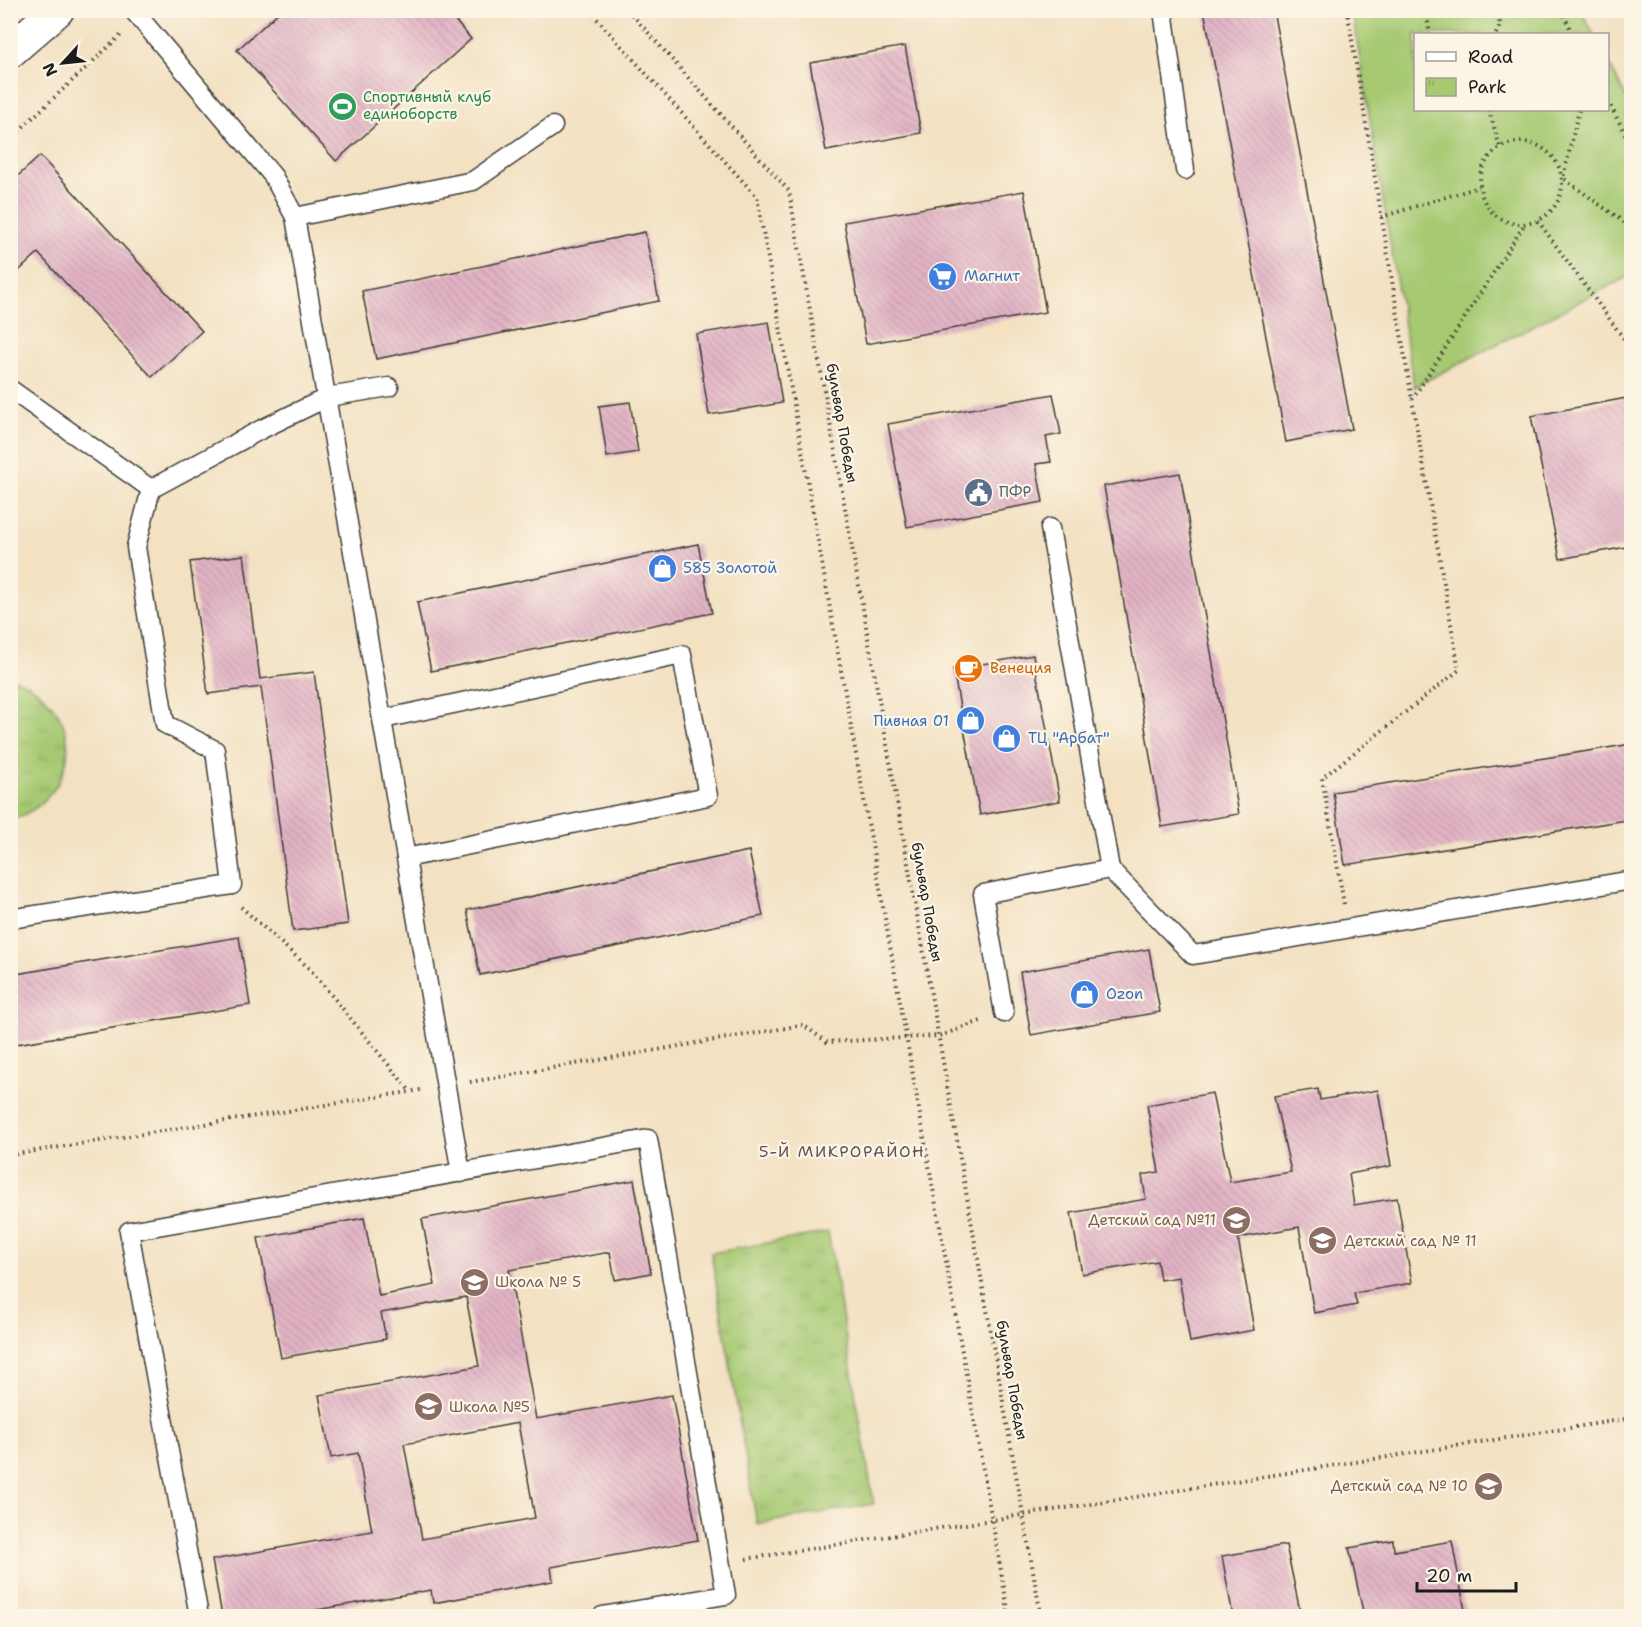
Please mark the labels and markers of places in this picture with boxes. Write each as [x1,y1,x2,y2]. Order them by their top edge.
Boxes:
place label: Спортивный клуб единоборств [363,87,491,124]
sports icon: Спортивный клуб единоборств [326,90,358,122]
supermarket icon: Магнит [927,260,959,292]
place label: Магнит [964,266,1020,286]
public building icon: ПФР [962,476,994,508]
place label: ПФР [999,482,1031,502]
shop icon: 585 Золотой [646,552,678,584]
place label: 585 Золотой [683,558,777,578]
cafe icon: Венеция [953,652,985,684]
place label: Венеция [990,658,1052,678]
shop icon: Пивная 01 [954,705,986,737]
place label: Пивная 01 [873,711,949,731]
shop icon: ТЦ "Арбат" [991,722,1023,754]
place label: ТЦ "Арбат" [1028,728,1110,748]
shop icon: Ozon [1069,978,1101,1010]
place label: Ozon [1106,984,1143,1004]
school or university icon: Детский сад №11 [1221,1204,1253,1236]
place label: Детский сад №11 [1088,1210,1216,1230]
school or university icon: Детский сад № 11 [1307,1225,1339,1257]
place label: Детский сад № 11 [1344,1231,1477,1251]
school or university icon: Школа № 5 [458,1266,490,1298]
place label: Школа № 5 [495,1272,581,1292]
school or university icon: Школа №5 [412,1391,444,1423]
place label: Школа №5 [449,1397,530,1417]
school or university icon: Детский сад № 10 [1473,1470,1505,1502]
place label: Детский сад № 10 [1331,1476,1468,1496]

